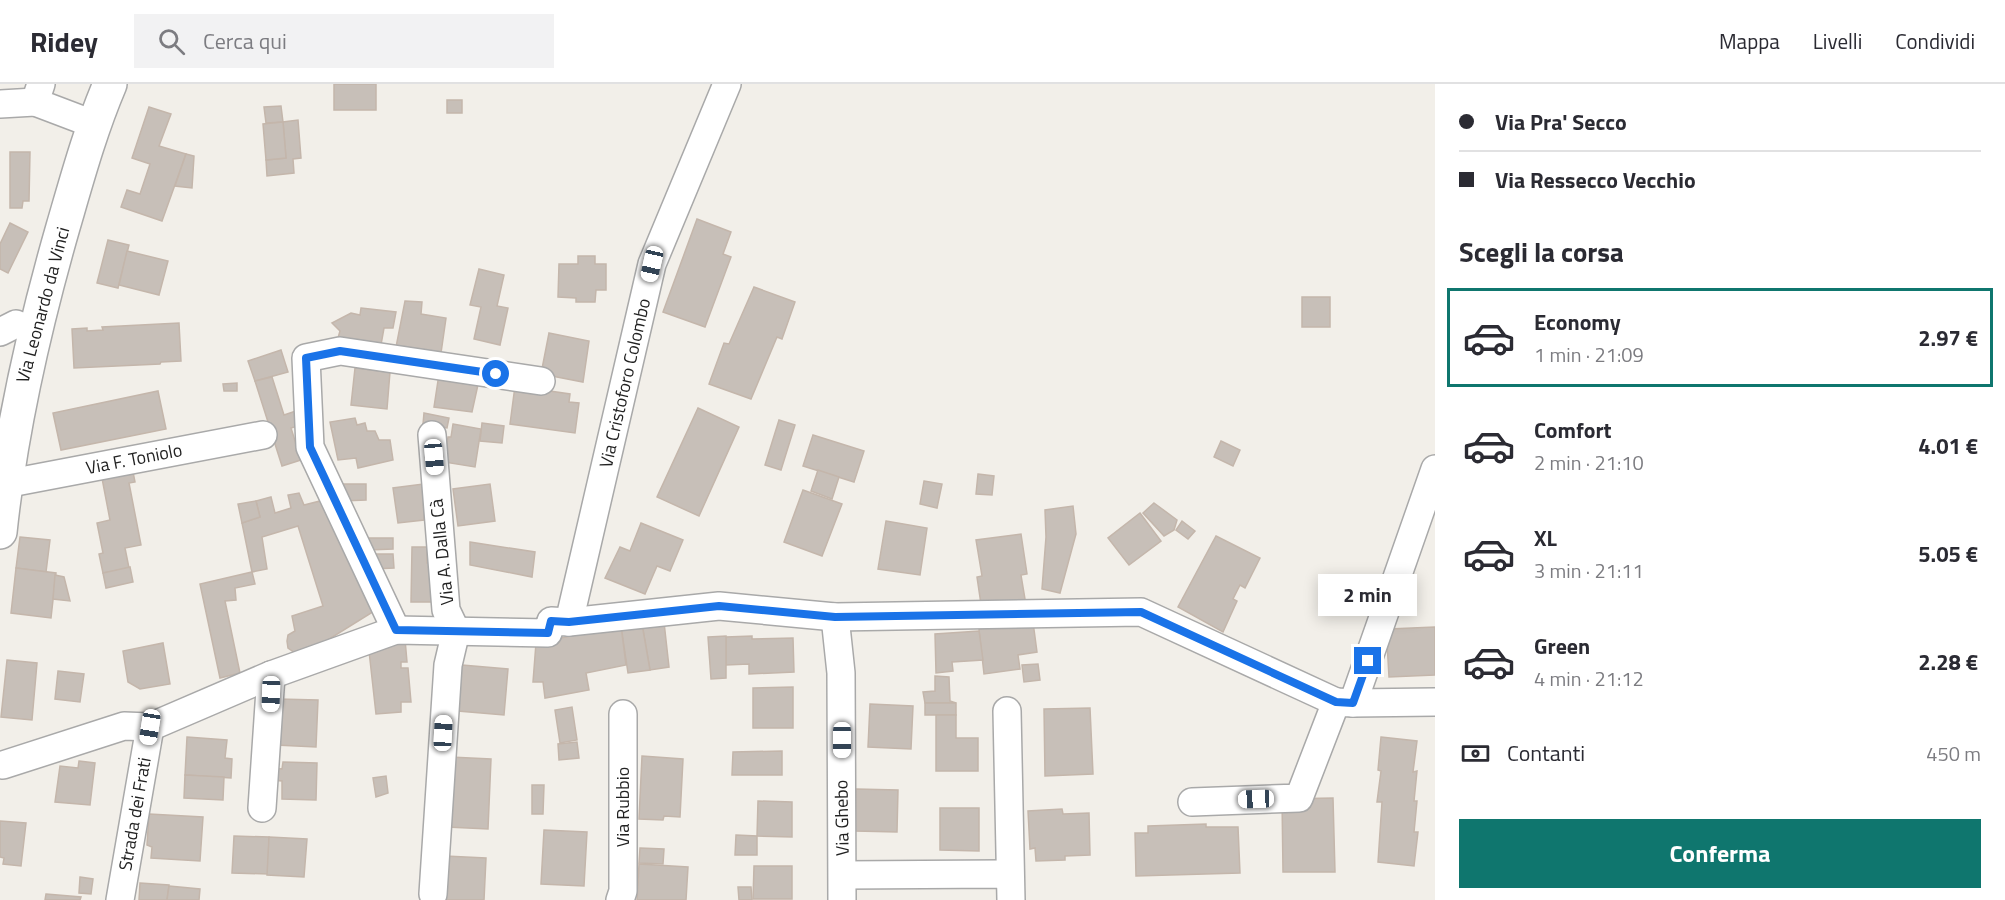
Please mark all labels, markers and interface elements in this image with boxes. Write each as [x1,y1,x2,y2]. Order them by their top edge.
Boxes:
search box [134,14,554,68]
text: Ridey [30,20,98,63]
text: Cerca qui [203,24,287,58]
icon: search [155,25,188,58]
text: Mappa [1719,25,1780,57]
text: Livelli [1813,25,1862,57]
text: Condividi [1895,25,1975,57]
text: Via Pra' Secco [1495,105,1627,139]
text: Via Ressecco Vecchio [1495,163,1696,197]
street label: Via Leonardo da Vinci [9,224,76,386]
text: Scegli la corsa [1459,231,1624,272]
car [639,244,665,284]
street label: Via Cristoforo Colombo [592,296,657,470]
text: Economy [1534,305,1621,339]
icon: car [1462,311,1516,365]
text: 2.97 € [1918,321,1978,355]
text: 1 min · 21:09 [1534,339,1644,370]
route start [482,360,509,387]
text: Comfort [1534,413,1612,447]
icon: car [1462,419,1516,473]
text: 4.01 € [1918,429,1978,463]
street label: Via F. Toniolo [83,436,184,481]
car [423,438,445,476]
text: 2 min · 21:10 [1534,447,1644,478]
street label: Via A. Dalla Cà [422,498,461,607]
text: XL [1534,521,1557,555]
icon: car [1462,527,1516,581]
text: 5.05 € [1918,537,1978,571]
text: 3 min · 21:11 [1534,555,1644,586]
callout: 2 min [1318,574,1418,616]
text: 2 min [1343,579,1392,610]
text: Green [1534,629,1590,663]
icon: car [1462,635,1516,689]
text: 2.28 € [1918,645,1978,679]
route end [1354,647,1381,674]
text: 4 min · 21:12 [1534,663,1644,694]
car [261,676,281,712]
car [138,708,162,746]
car [433,715,453,751]
car [833,722,851,758]
text: Contanti [1507,736,1585,770]
icon: cash [1459,737,1492,770]
text: 450 m [1926,738,1981,769]
street label: Strada dei Frati [111,755,158,873]
street label: Via Rubbio [609,767,636,847]
street label: Via Ghebo [827,780,856,856]
car [1238,789,1274,809]
button: Conferma [1459,819,1981,888]

